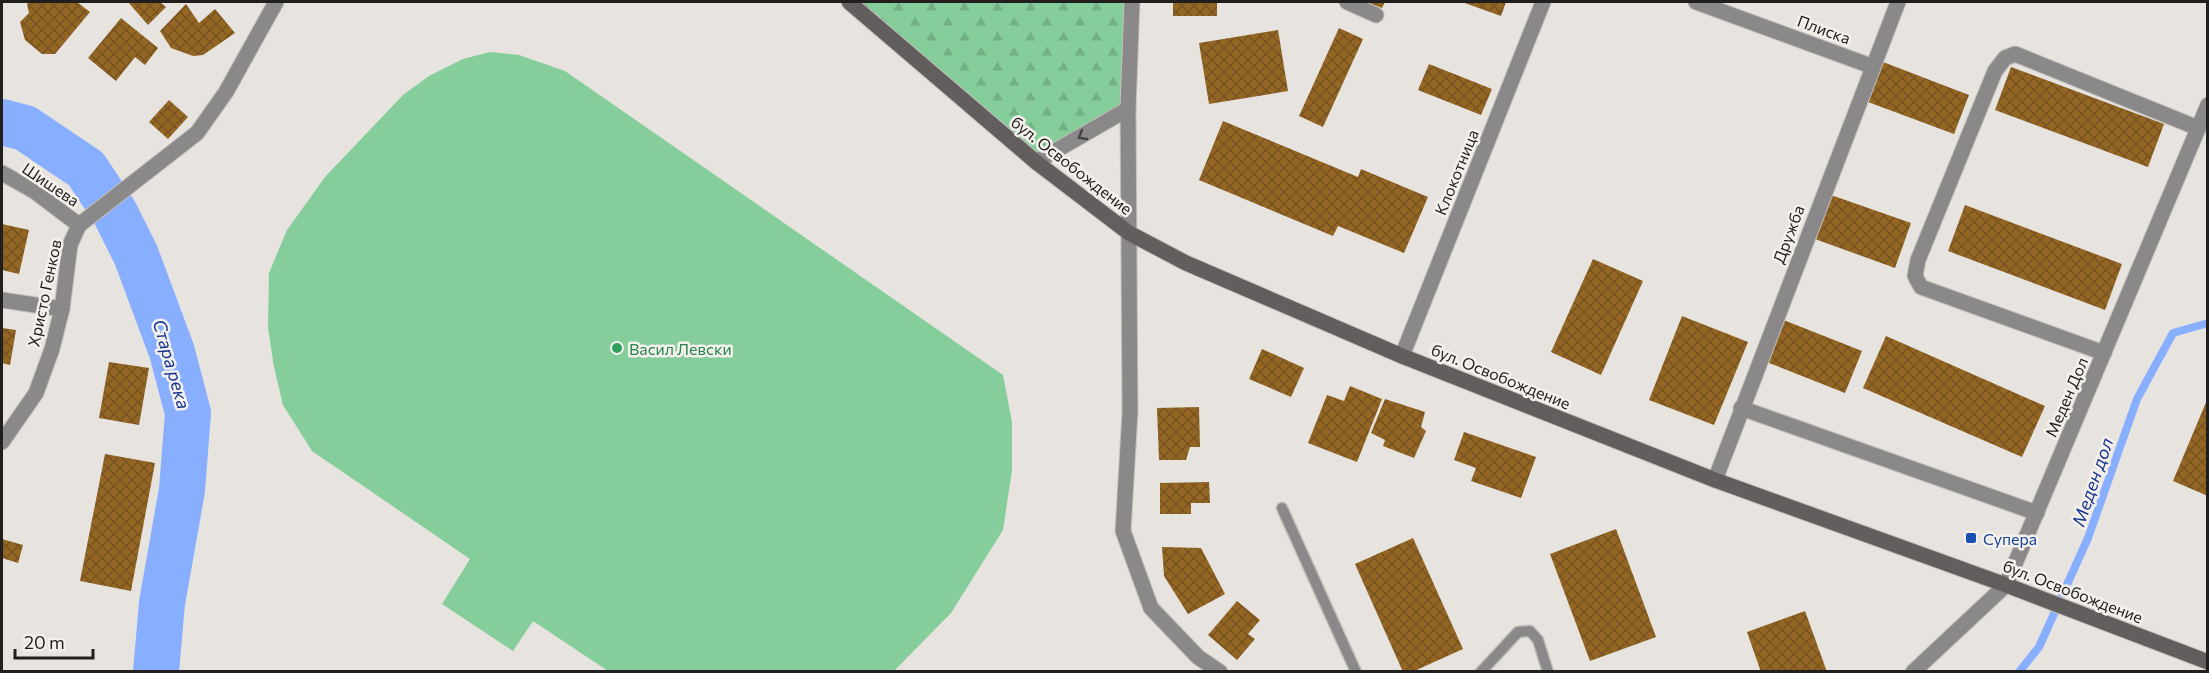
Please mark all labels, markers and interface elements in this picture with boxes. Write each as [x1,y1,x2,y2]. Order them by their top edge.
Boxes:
street label: Плиска [1795,11,1853,47]
street label: бул. Освобождение [1008,112,1136,218]
street label: Клокотница [1430,126,1482,218]
one-way arrow [1078,128,1088,140]
street label: Шишева [19,158,83,210]
street label: Дружба [1768,202,1808,266]
street label: Христо Генков [23,238,65,348]
water label: Стара река [149,317,195,411]
place label: Васил Левски [629,339,732,358]
street label: бул. Освобождение [1429,339,1573,413]
marker: Васил Левски [610,341,624,355]
street label: Меден Дол [2041,354,2091,440]
water label: Меден дол [2067,435,2117,529]
place label: Супера [1983,529,2037,548]
marker: Супера [1964,531,1978,545]
street label: бул. Освобождение [2000,556,2146,626]
scale bar [15,622,93,660]
text: 20 m [24,631,65,653]

